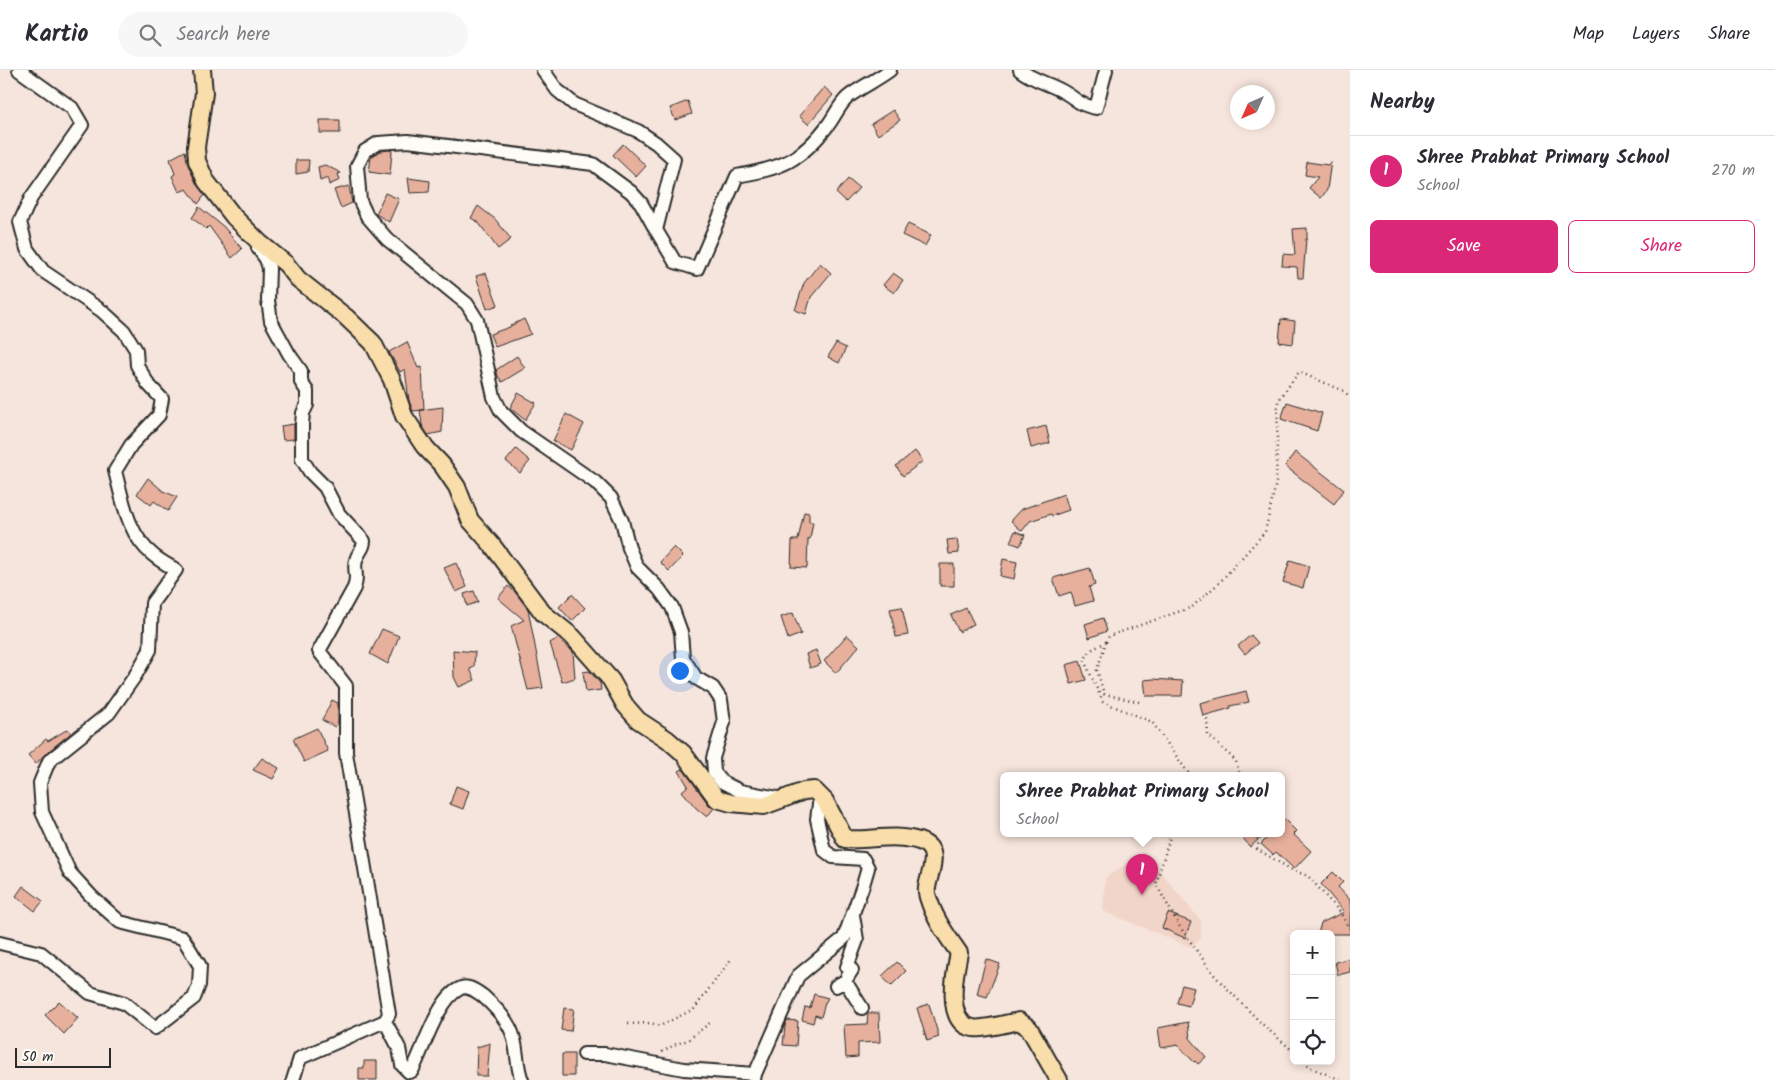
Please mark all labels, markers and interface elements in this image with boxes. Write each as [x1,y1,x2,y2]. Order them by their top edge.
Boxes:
search box [118,12,468,57]
text: Kartio [25,15,88,54]
text: Search here [176,20,270,50]
text: Map [1573,20,1604,49]
text: Layers [1632,20,1680,49]
text: Share [1708,20,1750,49]
icon: search [136,21,164,49]
north arrow [1230,85,1275,130]
text: Nearby [1370,86,1435,119]
text: Shree Prabhat Primary School [1417,143,1669,173]
text: 1 [1384,158,1388,183]
text: 270 m [1711,158,1755,183]
text: School [1417,173,1460,198]
button: Save [1370,220,1558,273]
button: Share [1568,220,1755,273]
your location [667,658,693,684]
popup [1000,772,1285,837]
text: Shree Prabhat Primary School [1016,777,1269,807]
text: School [1016,807,1059,832]
pin: 1 [1126,854,1158,895]
map controls [1290,930,1335,1065]
button: + [1290,930,1335,975]
button: − [1290,975,1335,1020]
button: locate [1290,1020,1335,1065]
scale bar [15,1045,111,1068]
text: 50 m [22,1046,53,1068]

